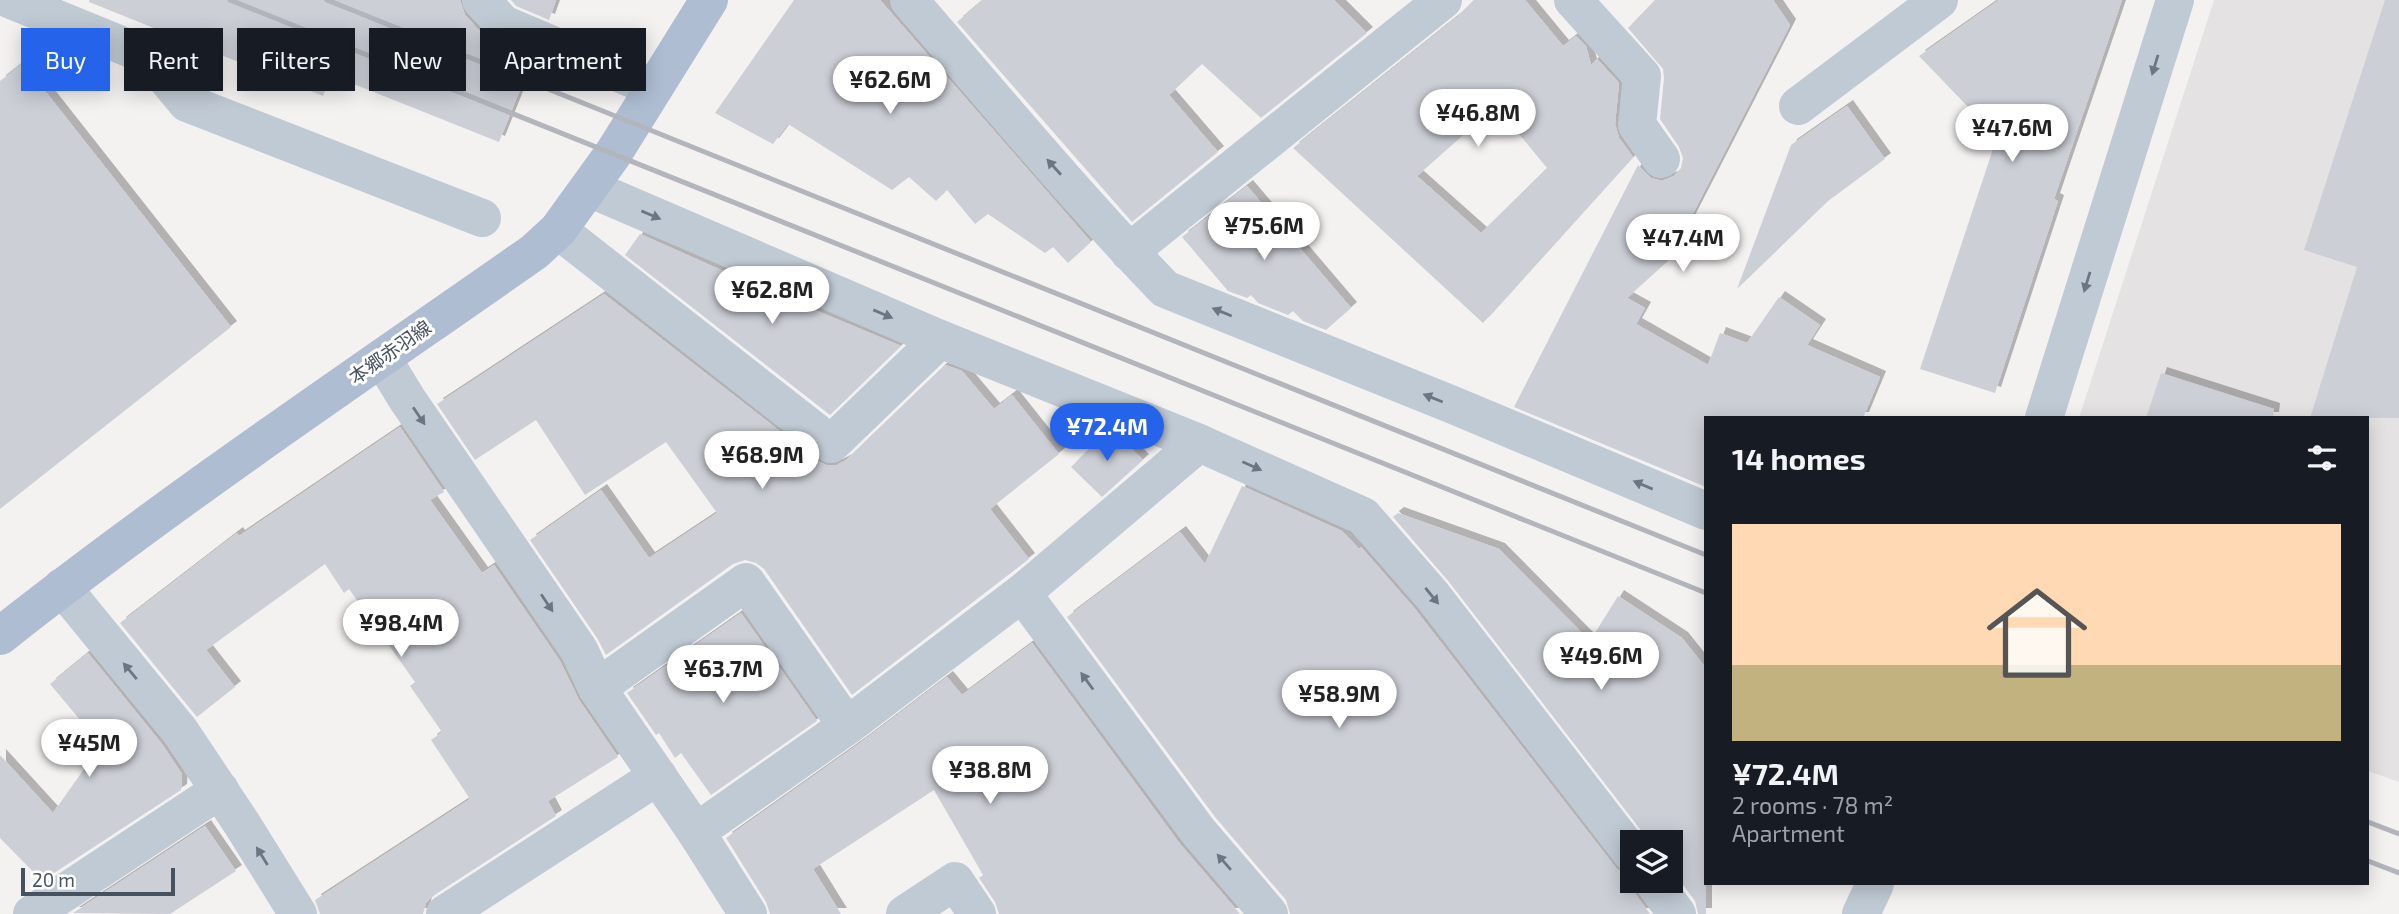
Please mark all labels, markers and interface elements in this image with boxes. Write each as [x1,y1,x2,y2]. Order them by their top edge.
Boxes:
chip: Buy [21,28,110,91]
chip: Rent [124,28,223,91]
chip: Filters [237,28,355,91]
chip: New [369,28,466,91]
chip: Apartment [480,28,646,91]
one-way arrow [2149,55,2159,76]
pin: ¥62.6M [833,57,947,116]
text: ¥62.6M [849,65,931,93]
pin: ¥46.8M [1421,90,1535,149]
text: ¥46.8M [1436,98,1520,126]
pin: ¥47.6M [1955,104,2069,164]
text: ¥47.6M [1971,113,2053,141]
one-way arrow [1046,159,1062,176]
pin: ¥75.6M [1207,202,1321,262]
one-way arrow [641,209,661,221]
text: ¥75.6M [1224,211,1304,239]
pin: ¥47.4M [1626,215,1740,274]
text: ¥47.4M [1642,223,1724,251]
pin: ¥62.8M [715,266,829,326]
one-way arrow [2081,272,2092,293]
text: ¥62.8M [730,275,814,303]
one-way arrow [1212,307,1233,318]
one-way arrow [872,309,893,320]
street label: 本郷赤羽線 [344,315,435,388]
one-way arrow [1423,392,1444,403]
pin: ¥72.4M [1050,404,1164,463]
one-way arrow [412,407,426,425]
text: ¥72.4M [1066,412,1148,440]
pin: ¥68.9M [705,432,819,491]
icon: filters [2303,439,2341,477]
text: ¥68.9M [720,440,804,468]
text: 14 homes [1732,440,1866,476]
one-way arrow [1241,461,1262,472]
one-way arrow [1633,479,1654,490]
icon: home [1974,570,2100,696]
one-way arrow [1424,587,1439,605]
one-way arrow [540,594,554,612]
pin: ¥98.4M [344,600,458,659]
text: ¥98.4M [359,608,443,636]
pin: ¥49.6M [1544,632,1658,692]
text: ¥49.6M [1559,641,1643,669]
pin: ¥63.7M [666,646,780,705]
text: ¥63.7M [683,654,763,682]
one-way arrow [123,663,138,680]
pin: ¥58.9M [1282,670,1396,730]
one-way arrow [1080,672,1094,690]
text: ¥58.9M [1298,679,1380,707]
pin: ¥45M [48,720,130,779]
text: ¥45M [57,728,121,756]
pin: ¥38.8M [933,746,1047,806]
text: ¥38.8M [948,755,1032,783]
text: ¥72.4M [1732,755,1839,791]
text: 2 rooms · 78 m² [1732,791,1893,819]
text: Apartment [1732,819,1845,847]
map controls [1620,830,1683,893]
button: layers [1620,830,1683,893]
one-way arrow [255,847,268,866]
one-way arrow [1217,854,1232,872]
scale bar [21,865,175,897]
text: 20 m [32,868,75,891]

